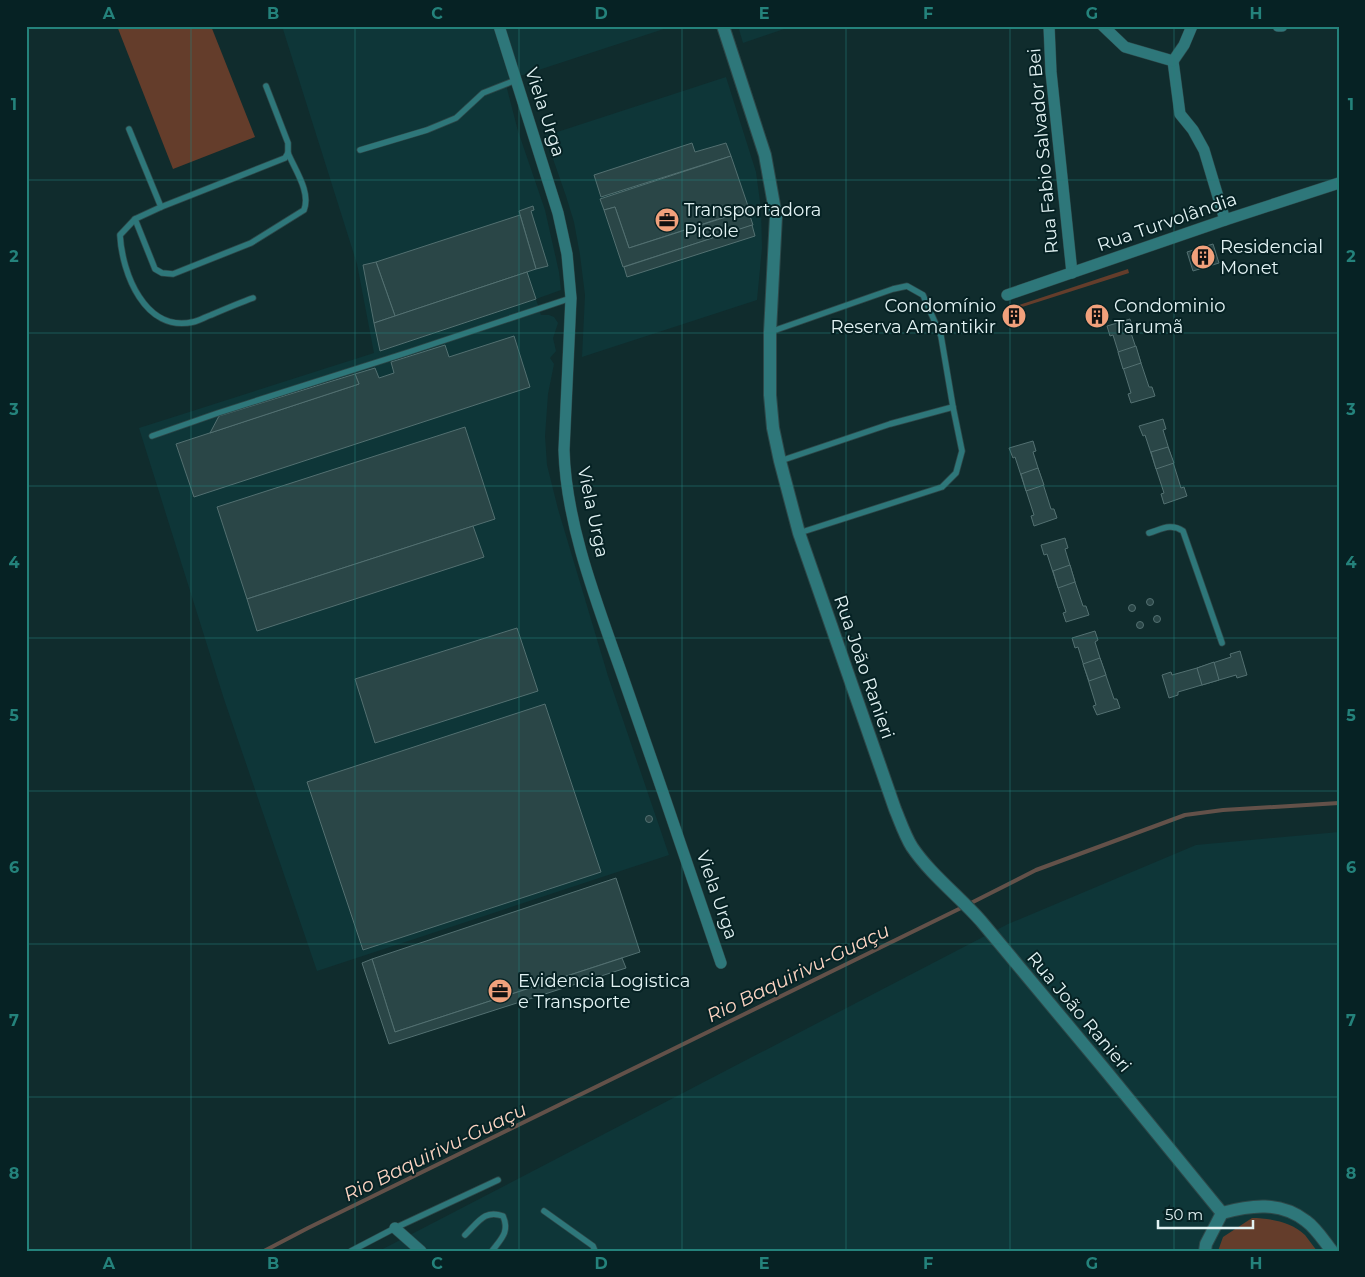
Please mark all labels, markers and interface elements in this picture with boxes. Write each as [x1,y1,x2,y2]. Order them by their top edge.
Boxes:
text: A [102,4,116,23]
text: B [267,4,279,23]
text: C [431,4,443,23]
text: D [594,4,608,23]
text: E [759,4,769,23]
text: F [923,4,933,23]
text: G [1086,4,1098,23]
text: H [1250,4,1262,23]
street label: Rua Fabio Salvador Bei [1023,47,1063,255]
street label: Viela Urga [520,65,570,159]
text: 1 [11,95,17,114]
text: 1 [1348,95,1354,114]
street label: Rua Turvolândia [1094,188,1240,256]
place label: Transportadora Picole [684,199,821,242]
office icon: Transportadora Picole [654,207,680,233]
place label: Residencial Monet [1220,236,1323,279]
building icon: Residencial Monet [1190,244,1216,270]
text: 2 [9,247,19,266]
text: 2 [1346,247,1356,266]
place label: Condomínio Reserva Amantikir [830,295,996,338]
place label: Condominio Tarumã [1114,295,1226,338]
building icon: Condomínio Reserva Amantikir [1001,303,1027,329]
building icon: Condominio Tarumã [1084,303,1110,329]
text: 3 [8,400,19,419]
text: 3 [1345,400,1356,419]
street label: Viela Urga [573,465,613,559]
text: 4 [8,553,20,572]
text: 4 [1345,553,1357,572]
street label: Rua João Ranieri [829,592,899,742]
text: 5 [9,706,19,725]
text: 5 [1346,706,1356,725]
street label: Viela Urga [692,848,742,942]
text: 6 [9,858,19,877]
text: 6 [1346,858,1356,877]
water label: Rio Baquirivu-Guaçu [703,919,893,1027]
street label: Rua João Ranieri [1022,947,1136,1077]
place label: Evidencia Logistica e Transporte [518,970,690,1013]
office icon: Evidencia Logistica e Transporte [487,978,513,1004]
text: 7 [9,1011,19,1030]
text: 7 [1346,1011,1356,1030]
water label: Rio Baquirivu-Guaçu [340,1098,530,1206]
text: 8 [9,1164,19,1183]
text: 8 [1346,1164,1356,1183]
scale bar [1158,1197,1252,1229]
text: 50 m [1165,1205,1203,1224]
text: A [102,1254,116,1273]
text: B [267,1254,279,1273]
text: C [431,1254,443,1273]
text: D [594,1254,608,1273]
text: E [759,1254,769,1273]
text: F [923,1254,933,1273]
text: G [1086,1254,1098,1273]
text: H [1250,1254,1262,1273]

